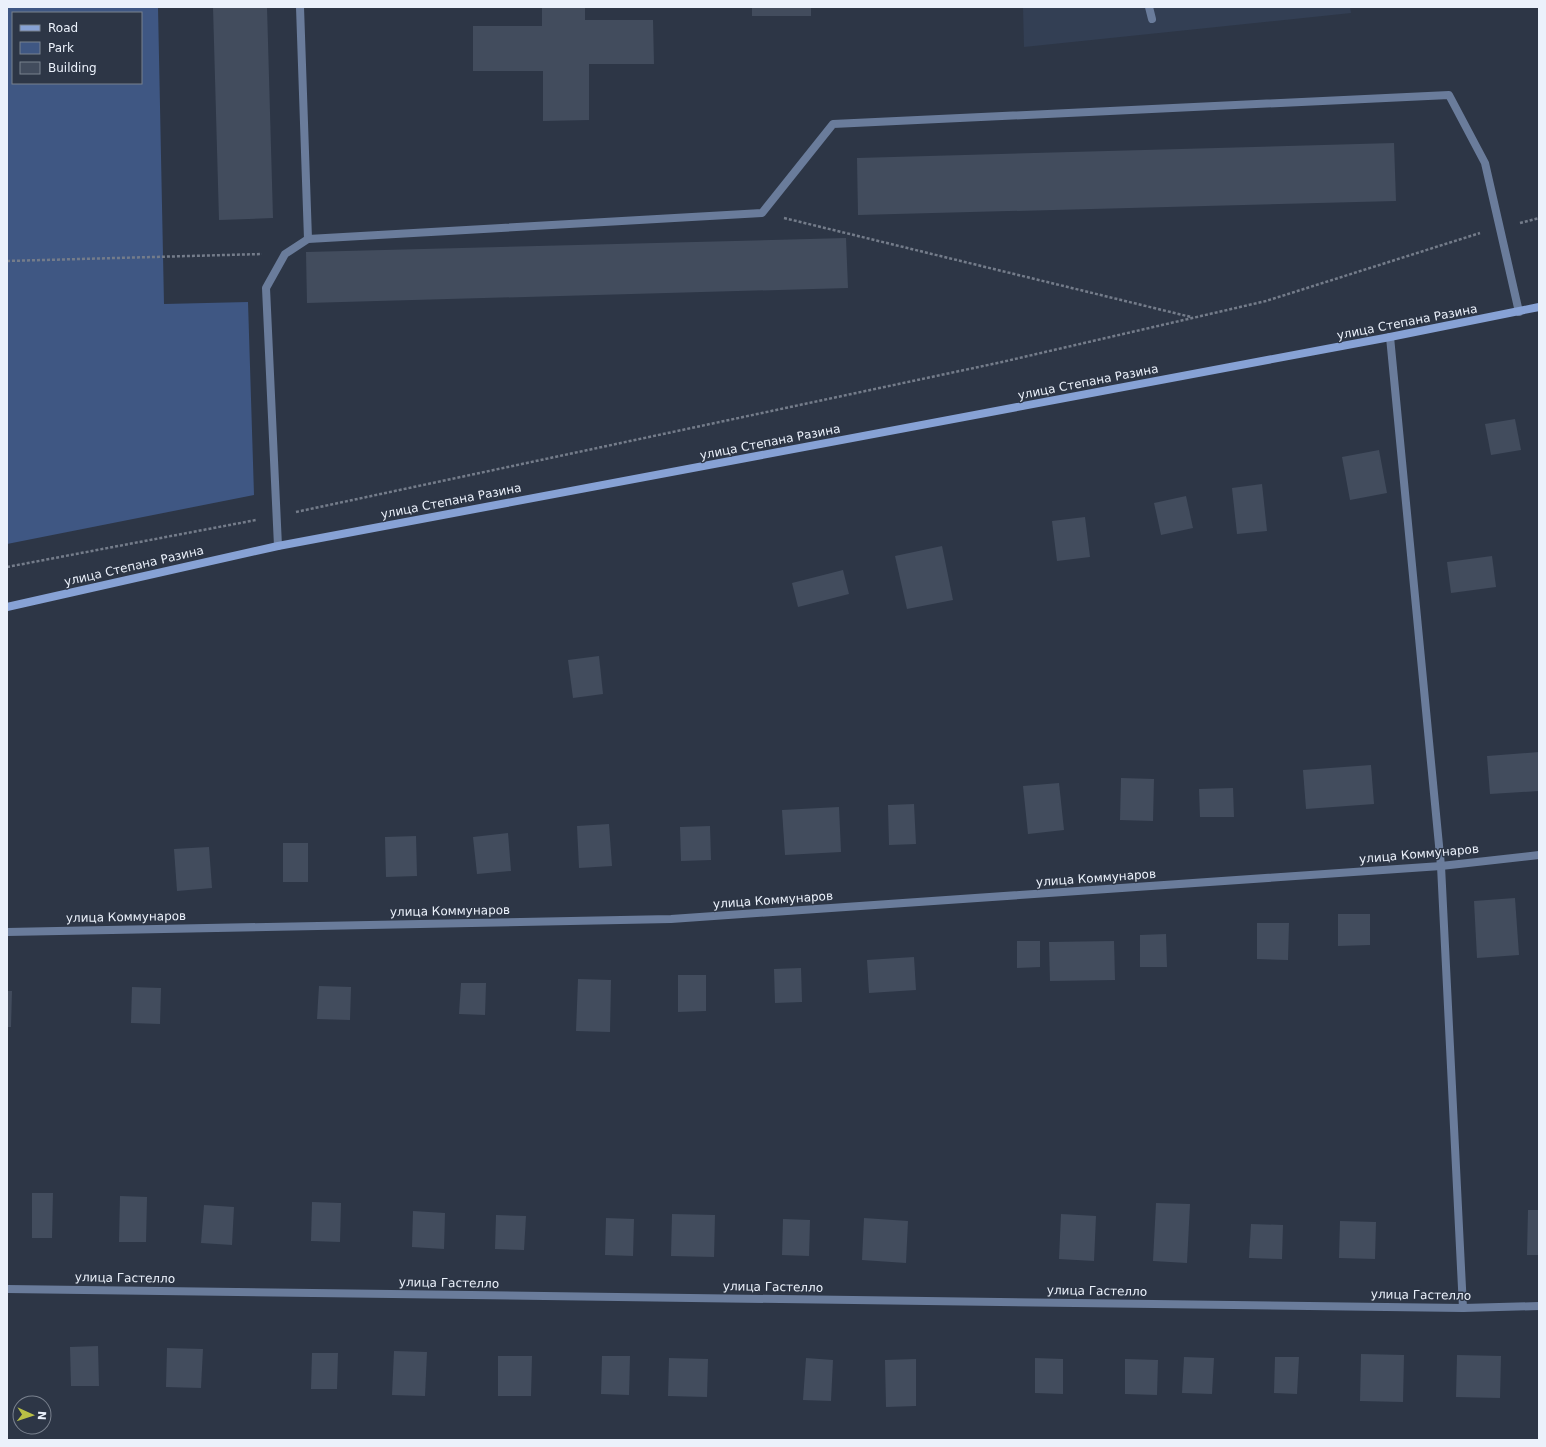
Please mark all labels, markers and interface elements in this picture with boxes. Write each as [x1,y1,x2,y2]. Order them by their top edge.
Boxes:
legend [12,12,142,84]
text: Road [48,21,78,35]
text: Park [48,41,74,55]
text: Building [48,61,97,75]
street label: улица Степана Разина [1336,302,1478,342]
street label: улица Степана Разина [1017,362,1159,402]
street label: улица Степана Разина [699,422,841,462]
street label: улица Степана Разина [380,481,522,521]
street label: улица Степана Разина [63,543,205,589]
street label: улица Коммунаров [1359,842,1479,866]
street label: улица Коммунаров [1036,867,1156,889]
street label: улица Коммунаров [713,889,833,911]
street label: улица Коммунаров [390,903,510,919]
street label: улица Коммунаров [66,909,186,925]
street label: улица Гастелло [75,1270,175,1286]
street label: улица Гастелло [399,1275,499,1291]
street label: улица Гастелло [723,1279,823,1295]
street label: улица Гастелло [1047,1283,1147,1299]
street label: улица Гастелло [1371,1287,1471,1303]
north arrow [12,1395,52,1435]
text: N [35,1411,48,1420]

